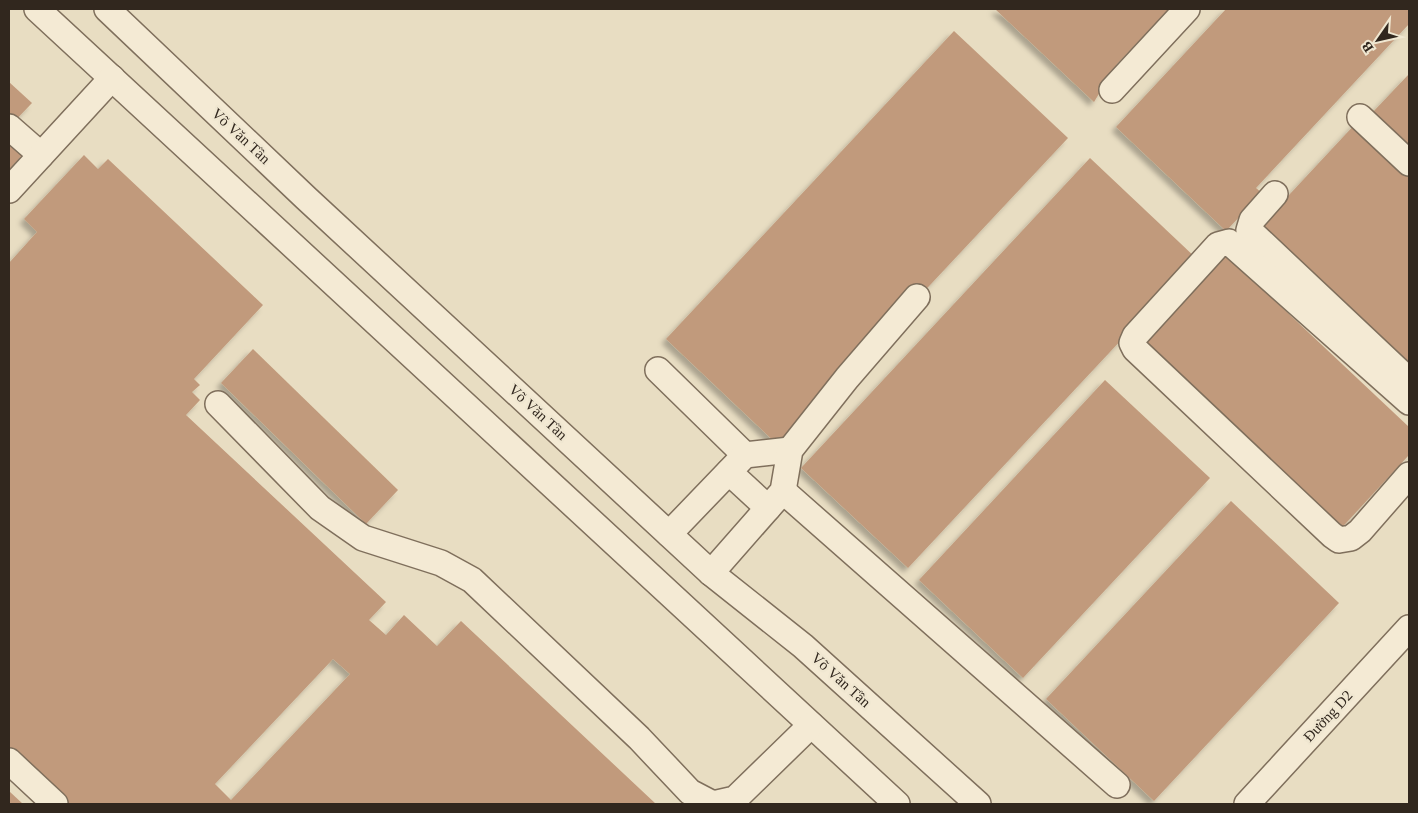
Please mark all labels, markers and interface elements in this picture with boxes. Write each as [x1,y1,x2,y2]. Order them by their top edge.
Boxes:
north arrow [1353,15,1403,65]
text: B [1359,39,1376,55]
street label: Võ Văn Tần [209,105,274,167]
street label: Võ Văn Tần [506,381,571,443]
street label: Võ Văn Tần [808,649,874,711]
street label: Đường D2 [1300,687,1356,745]

